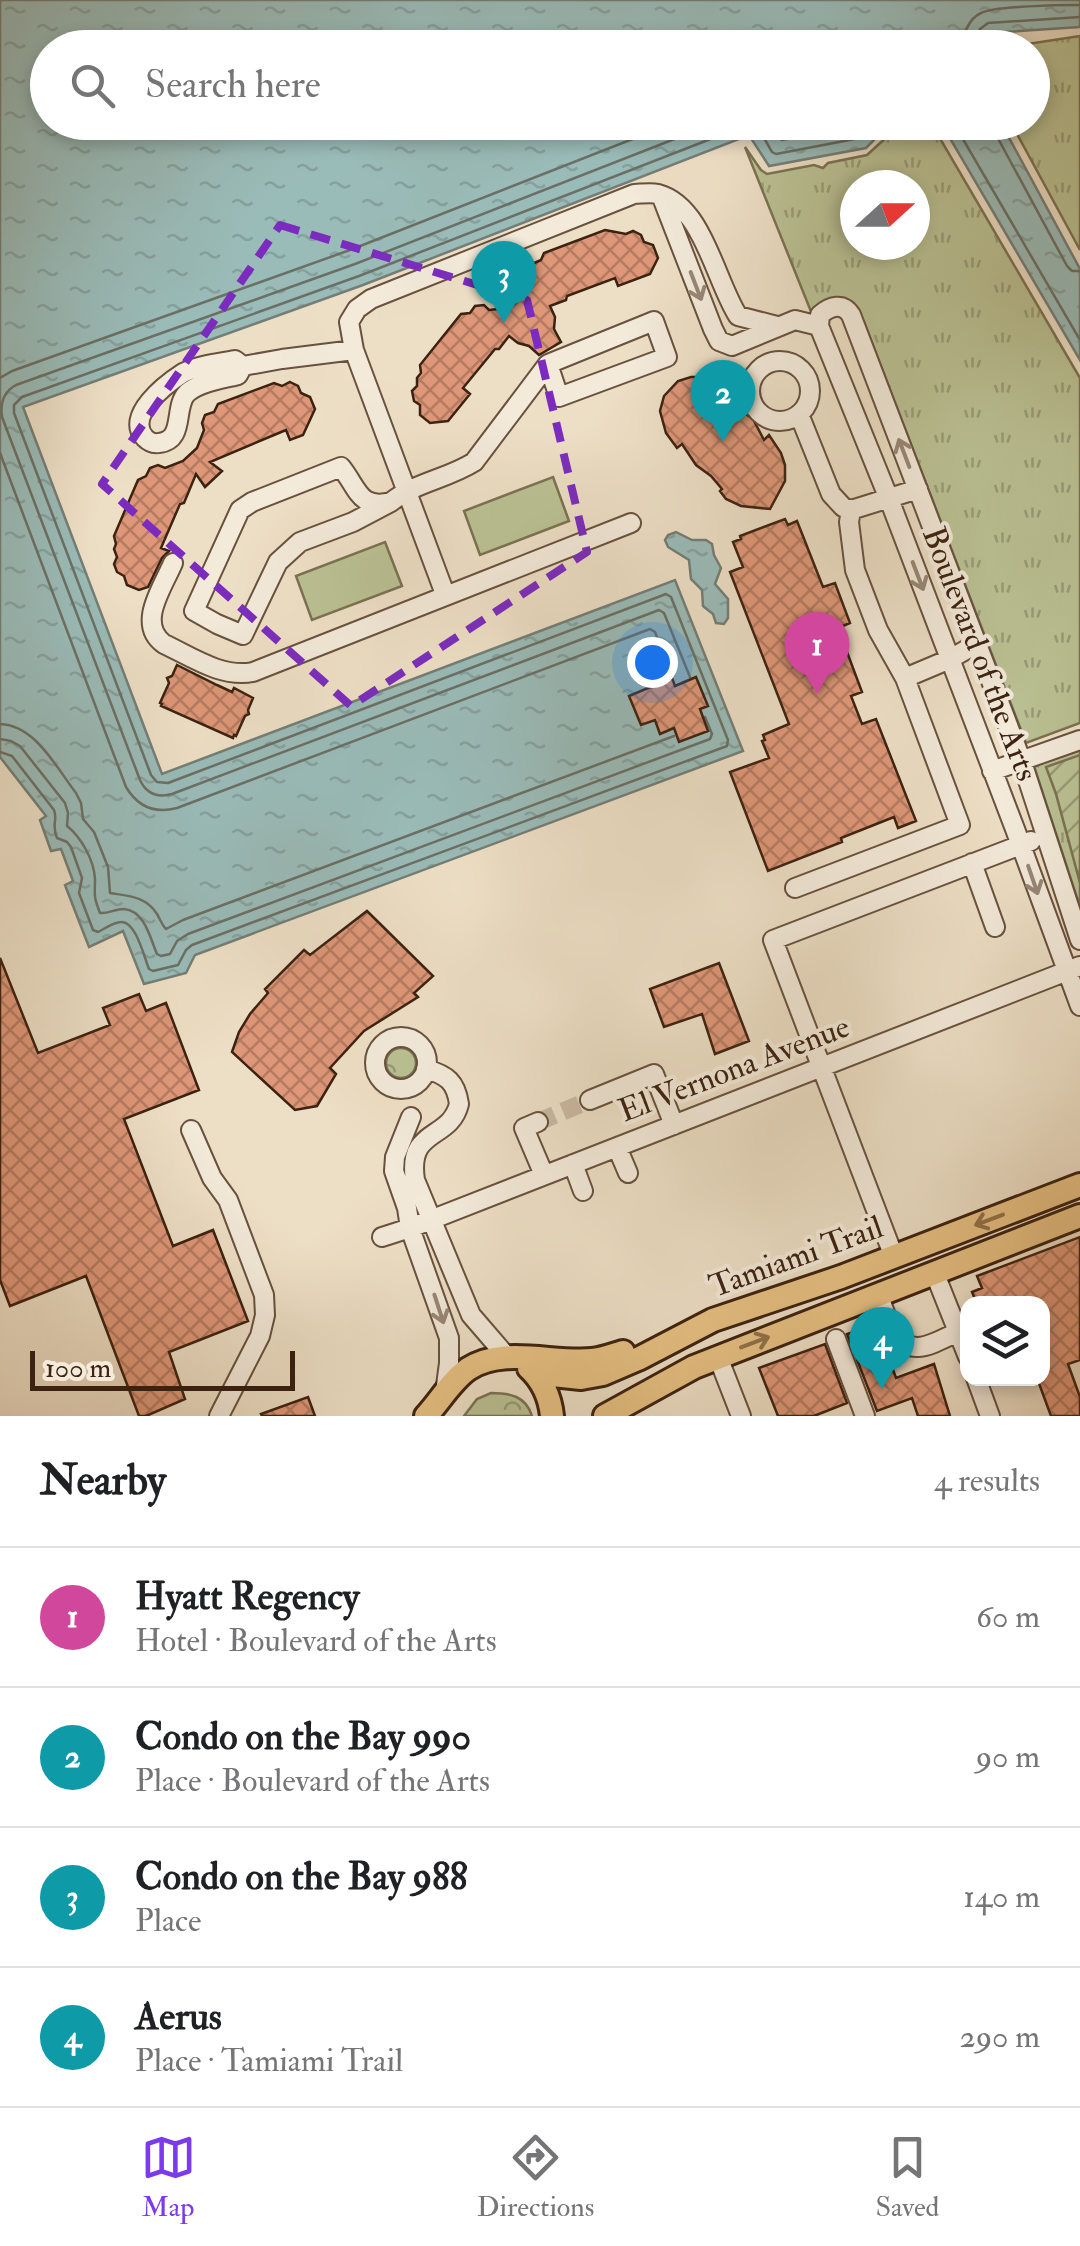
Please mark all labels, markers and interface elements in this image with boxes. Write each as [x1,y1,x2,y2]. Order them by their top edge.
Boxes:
search box [30,30,1050,140]
icon: search [65,58,120,113]
text: Search here [145,61,321,109]
north arrow [840,170,930,260]
pin: 3 [472,240,536,323]
one-way arrow [688,270,706,300]
pin: 2 [690,360,756,442]
one-way arrow [894,438,912,469]
street label: Boulevard of the Arts [913,521,1047,787]
one-way arrow [911,561,929,591]
pin: 1 [784,612,850,694]
your location [627,637,678,688]
one-way arrow [1026,864,1044,896]
street label: El Vernona Avenue [613,1007,855,1131]
street label: Tamiami Trail [704,1207,888,1307]
one-way arrow [974,1212,1005,1230]
one-way arrow [432,1293,450,1325]
map controls [960,1296,1050,1386]
button: layers [960,1296,1050,1386]
pin: 4 [850,1306,914,1389]
one-way arrow [739,1332,770,1350]
scale bar [30,1346,295,1390]
text: 100 m [45,1351,111,1386]
text: Nearby [40,1455,166,1507]
text: 4 results [934,1461,1040,1501]
text: Hyatt Regency [135,1573,359,1621]
text: 1 [67,1597,78,1637]
text: 60 m [976,1597,1040,1637]
text: Hotel · Boulevard of the Arts [135,1621,497,1661]
text: Condo on the Bay 990 [135,1713,471,1761]
text: 2 [64,1737,81,1777]
text: 90 m [976,1737,1040,1777]
text: Place · Boulevard of the Arts [135,1761,490,1801]
text: Condo on the Bay 988 [135,1853,468,1901]
text: 3 [66,1877,79,1917]
text: 140 m [963,1877,1040,1917]
text: Place [135,1901,201,1941]
text: Aerus [135,1993,222,2041]
text: 4 [64,2017,81,2057]
text: 290 m [959,2017,1040,2057]
text: Place · Tamiami Trail [135,2041,403,2081]
tab: Map [141,2130,196,2225]
tab: Directions [477,2130,594,2225]
tab: Saved [875,2130,939,2225]

